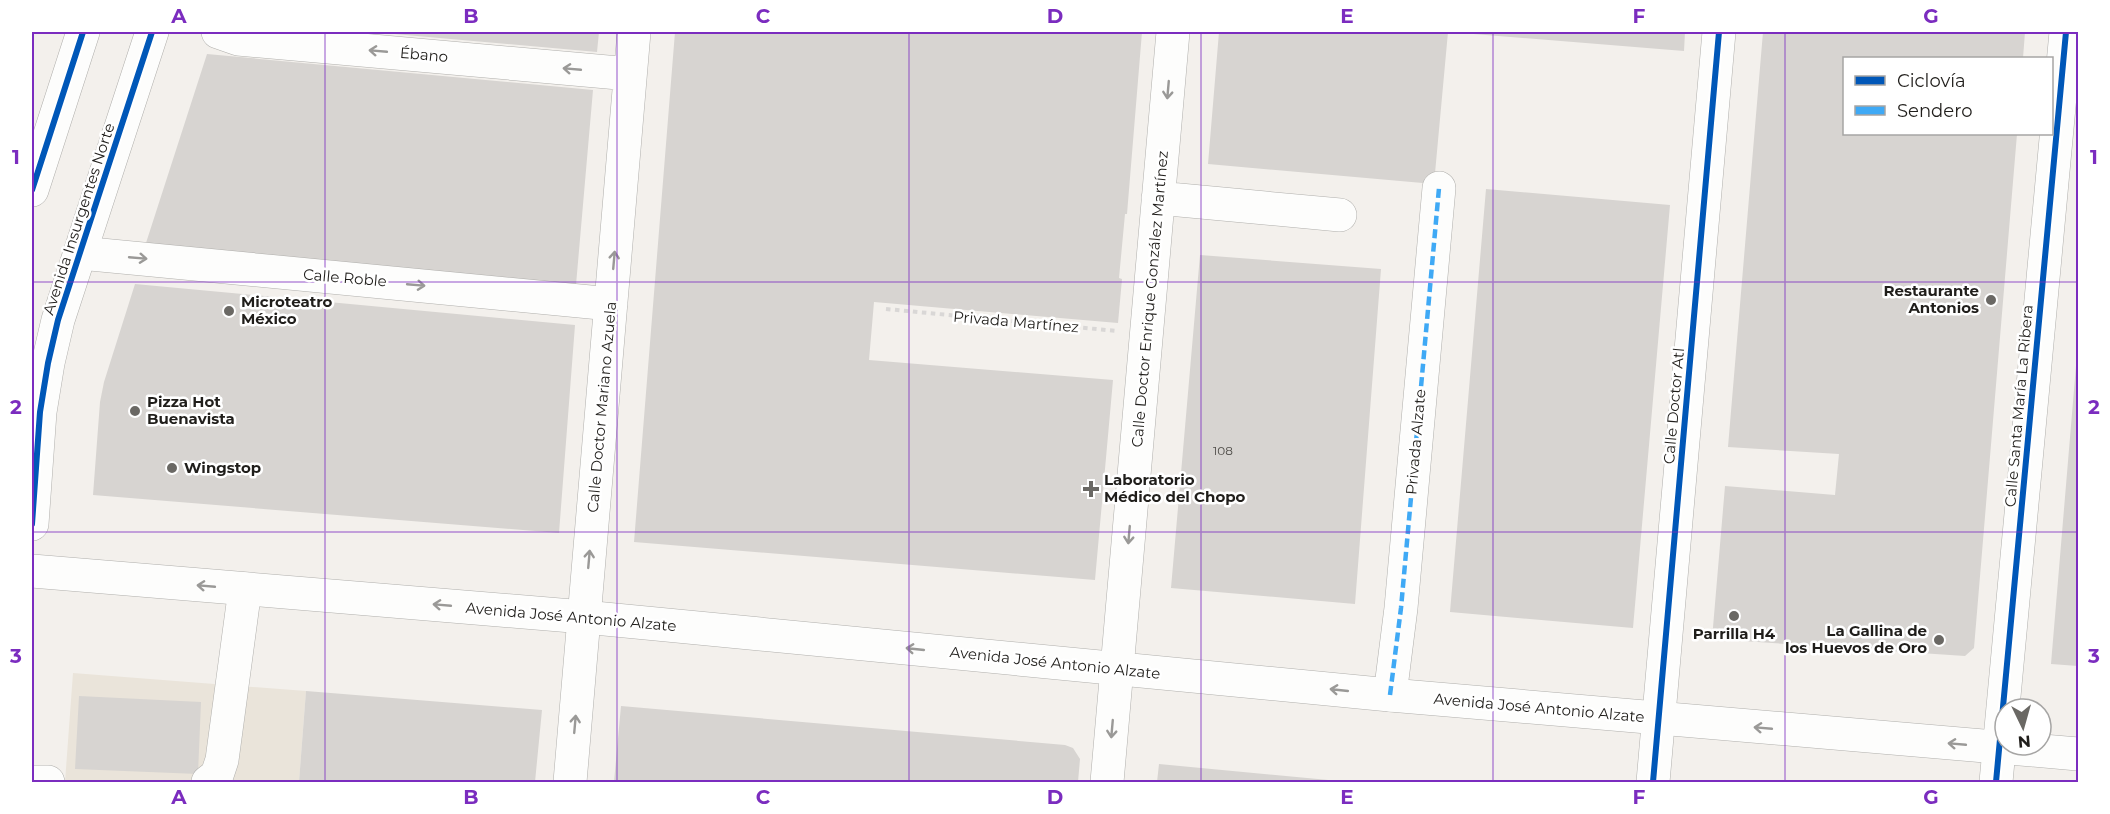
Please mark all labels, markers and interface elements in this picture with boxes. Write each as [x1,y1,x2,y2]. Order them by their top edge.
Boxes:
text: A [170,4,187,28]
text: B [463,4,479,28]
text: C [756,4,771,28]
text: D [1047,4,1063,28]
text: E [1340,4,1354,28]
text: F [1633,4,1646,28]
text: G [1923,4,1939,28]
street label: Ébano [399,43,449,66]
one-way arrow [368,45,388,56]
legend [1843,57,2053,135]
one-way arrow [563,63,583,74]
text: Ciclovía [1897,70,1966,92]
one-way arrow [1162,79,1173,99]
text: Sendero [1897,100,1972,122]
street label: Avenida Insurgentes Norte [38,120,119,317]
text: 1 [12,145,20,169]
text: 1 [2090,145,2098,169]
street label: Calle Doctor Enrique González Martínez [1127,149,1172,448]
one-way arrow [609,250,620,270]
one-way arrow [128,253,148,264]
street label: Calle Roble [302,264,388,291]
one-way arrow [406,280,426,291]
place label: Restaurante Antonios [1883,281,1979,317]
place label: Microteatro México [241,292,332,328]
marker: Restaurante Antonios [1984,293,1998,307]
street label: Calle Doctor Mariano Azuela [583,301,620,513]
marker: Microteatro México [222,304,236,318]
street label: Calle Santa María La Ribera [2000,304,2037,508]
street label: Privada Martínez [952,307,1080,336]
street label: Calle Doctor Atl [1659,347,1688,465]
street label: Privada Alzate [1401,388,1430,496]
place label: Pizza Hot Buenavista [147,392,235,428]
text: 2 [10,395,22,419]
text: 2 [2088,395,2100,419]
marker: Pizza Hot Buenavista [128,404,142,418]
house number: 108 [1213,443,1233,458]
place label: Wingstop [184,458,261,477]
marker: Wingstop [165,461,179,475]
place label: Laboratorio Médico del Chopo [1104,470,1246,506]
marker: Laboratorio Médico del Chopo [1082,480,1100,498]
one-way arrow [1123,525,1134,545]
one-way arrow [584,549,595,569]
one-way arrow [196,580,216,591]
street label: Avenida José Antonio Alzate [465,598,677,635]
one-way arrow [433,599,452,610]
marker: Parrilla H4 [1727,609,1741,623]
place label: La Gallina de los Huevos de Oro [1785,621,1927,657]
place label: Parrilla H4 [1693,624,1776,643]
marker: La Gallina de los Huevos de Oro [1932,633,1946,647]
street label: Avenida José Antonio Alzate [949,642,1161,683]
one-way arrow [905,643,925,654]
text: 3 [9,644,22,668]
text: 3 [2087,644,2100,668]
one-way arrow [1329,684,1349,695]
street label: Avenida José Antonio Alzate [1433,689,1645,726]
north arrow [1993,697,2053,757]
one-way arrow [570,715,581,735]
one-way arrow [1106,719,1117,739]
one-way arrow [1754,722,1774,733]
text: N [2017,731,2032,751]
one-way arrow [1948,738,1968,749]
text: A [170,785,187,809]
text: B [463,785,479,809]
text: C [756,785,771,809]
text: D [1047,785,1063,809]
text: E [1340,785,1354,809]
text: F [1633,785,1646,809]
text: G [1923,785,1939,809]

